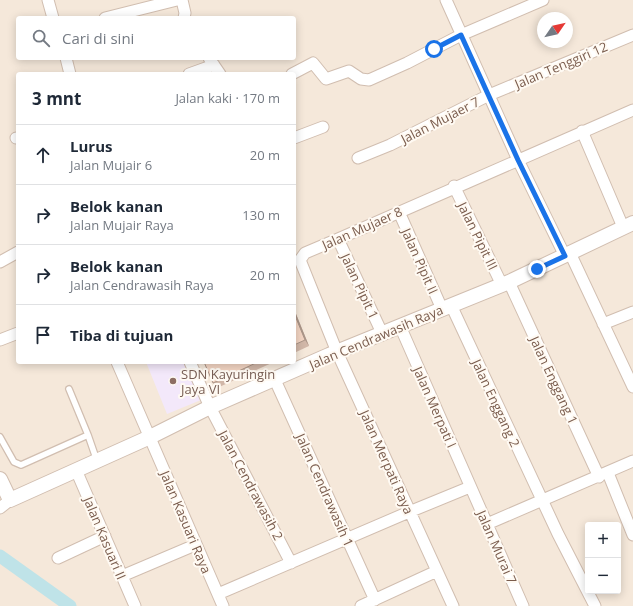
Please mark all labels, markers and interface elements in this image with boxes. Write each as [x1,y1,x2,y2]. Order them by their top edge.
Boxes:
north arrow [537,12,573,48]
search box [16,16,296,60]
icon: search [30,27,52,49]
text: Cari di sini [62,28,134,48]
street label: Jalan Tenggiri 12 [510,37,610,93]
route start [425,40,443,58]
text: 3 mnt [32,87,81,110]
text: Jalan kaki · 170 m [175,89,280,107]
street label: Jalan Mujaer 7 [396,92,482,148]
text: Lurus [70,136,112,156]
icon: ahead [32,144,54,166]
text: 20 m [250,146,280,164]
text: Jalan Mujair 6 [70,156,152,174]
text: Belok kanan [70,196,163,216]
street label: Jalan Pipit III [453,197,502,273]
street label: Jalan Mujaer 8 [317,202,405,255]
icon: right [32,204,54,226]
text: 130 m [242,206,280,224]
text: Jalan Mujair Raya [70,216,174,234]
street label: Jalan Pipit II [397,223,442,297]
street label: Jalan Pipit 1 [336,249,383,322]
text: Belok kanan [70,256,163,276]
route end [528,260,546,278]
icon: right [32,264,54,286]
text: 20 m [250,266,280,284]
text: Jalan Cendrawasih Raya [70,276,214,294]
street label: Jalan Cendrawasih Raya [305,301,446,374]
icon: arrive [32,324,54,346]
text: Tiba di tujuan [70,325,173,345]
street label: Jalan Enggang 1 [525,331,582,427]
street label: Jalan Enggang 2 [467,354,524,450]
street label: Jalan Merpati I [408,362,461,450]
place label: SDN Kayuringin Jaya VI [179,365,275,398]
marker: SDN Kayuringin Jaya VI [168,376,178,386]
street label: Jalan Merpati Raya [355,405,418,517]
street label: Jalan Cendrawasih 2 [213,425,288,543]
street label: Jalan Cendrawasih 1 [291,429,358,549]
street label: Jalan Kasuari Raya [155,466,216,576]
street label: Jalan Kasuari II [79,492,131,582]
street label: Jalan Murai 7 [472,505,521,587]
map controls [585,522,621,594]
button: + [585,522,621,558]
button: − [585,558,621,594]

